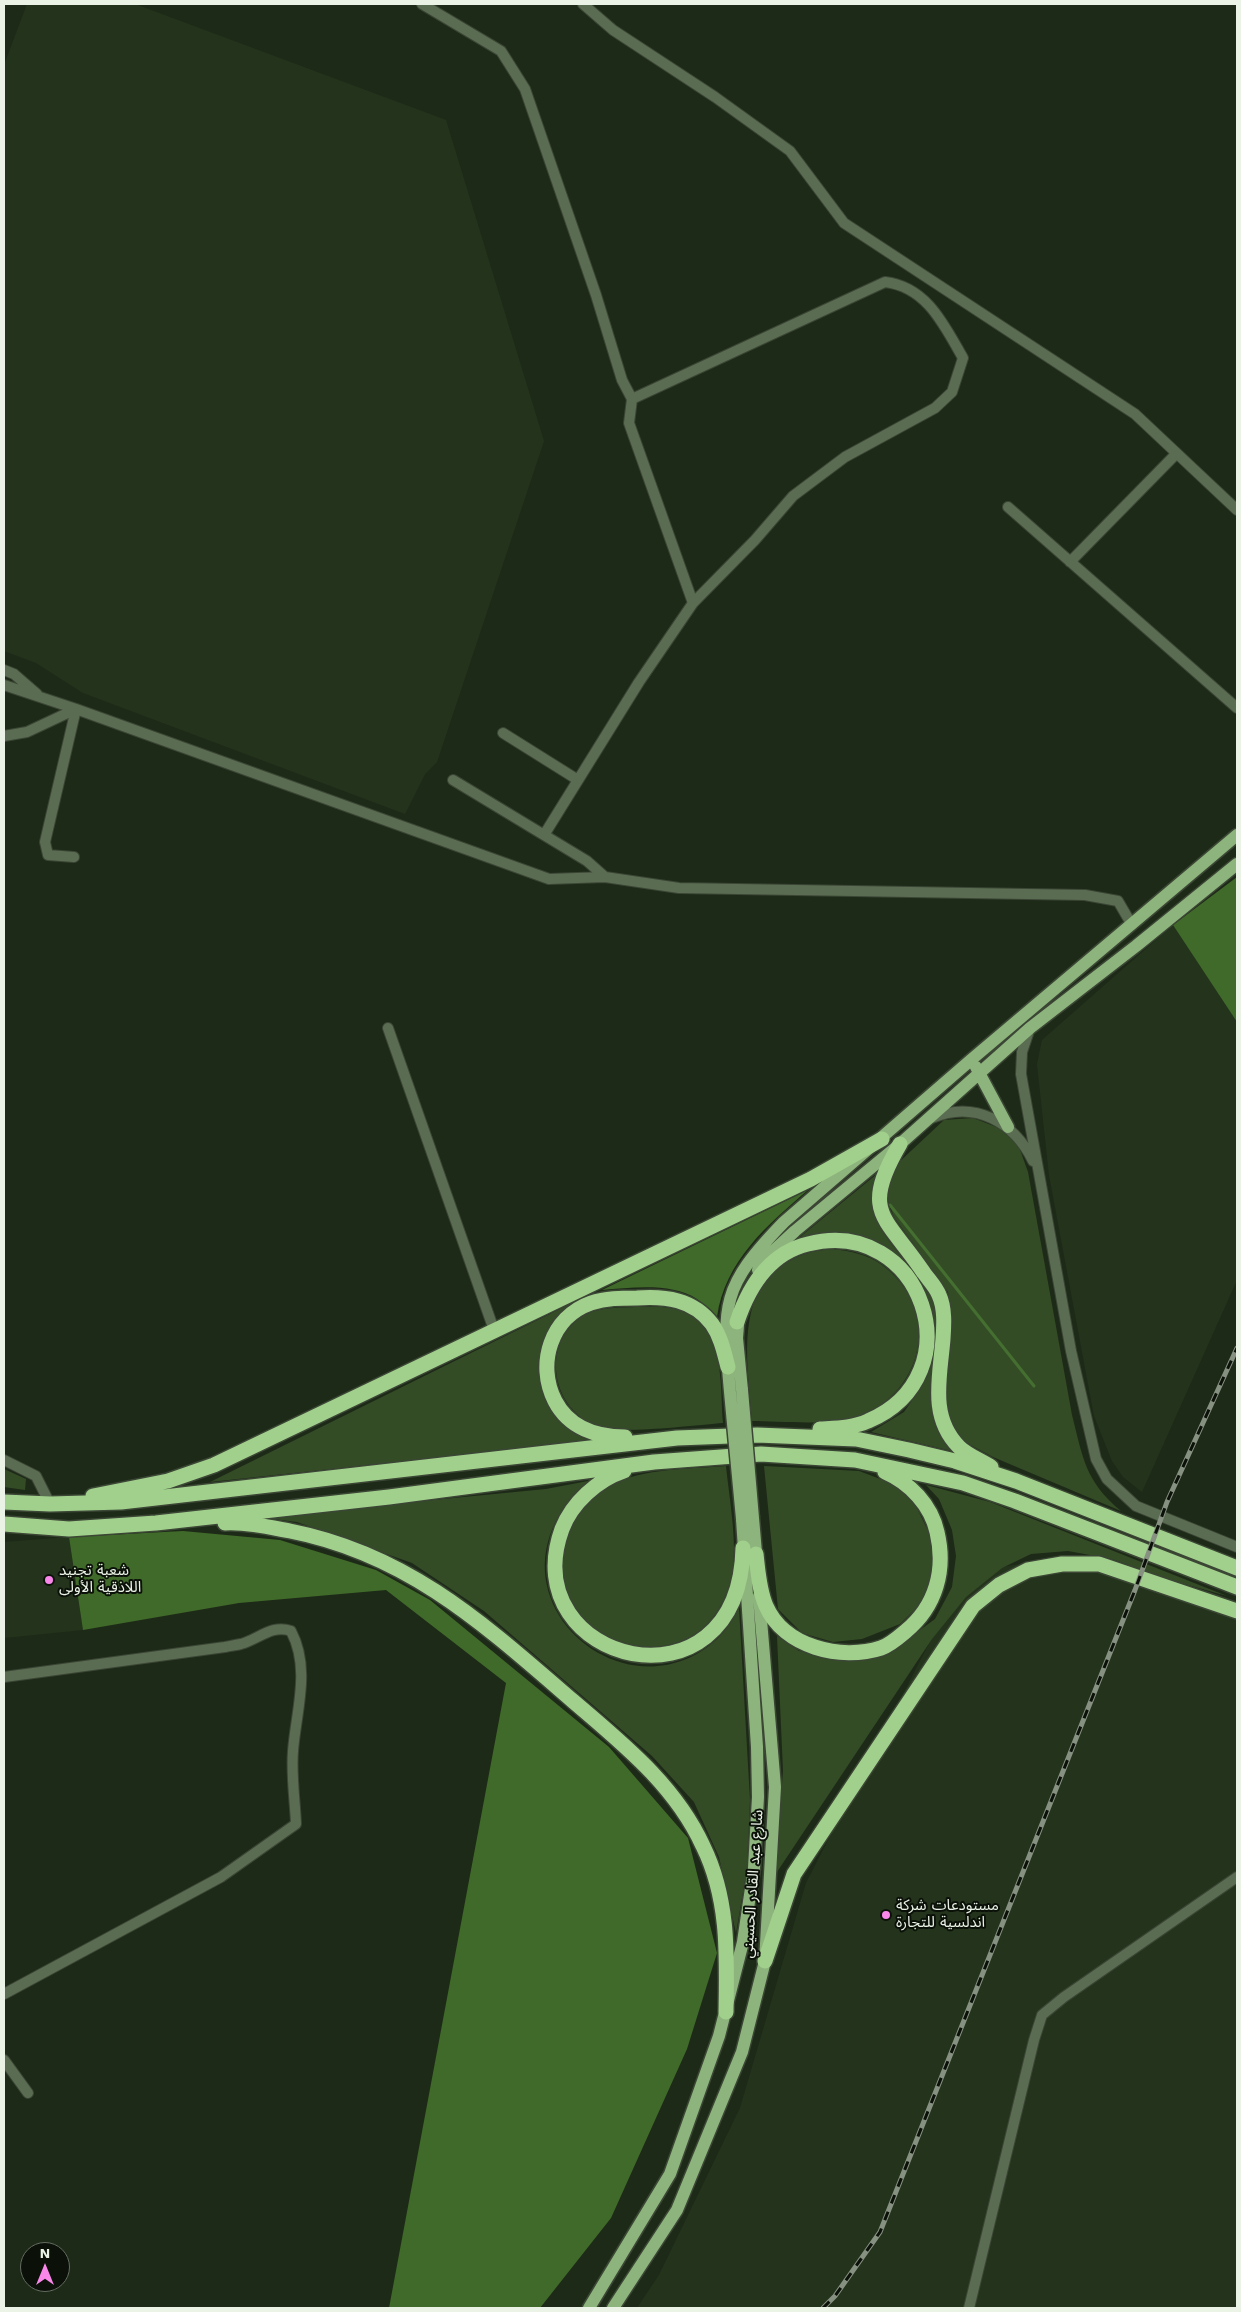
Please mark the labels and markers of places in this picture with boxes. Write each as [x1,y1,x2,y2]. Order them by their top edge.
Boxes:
place label: شعبة تجنيد اللاذقية الأولى [59,1562,141,1597]
marker: شعبة تجنيد اللاذقية الأولى [43,1574,55,1586]
place label: مستودعات شركة اندلسية للتجارة [896,1897,999,1932]
marker: مستودعات شركة اندلسية للتجارة [880,1909,892,1921]

